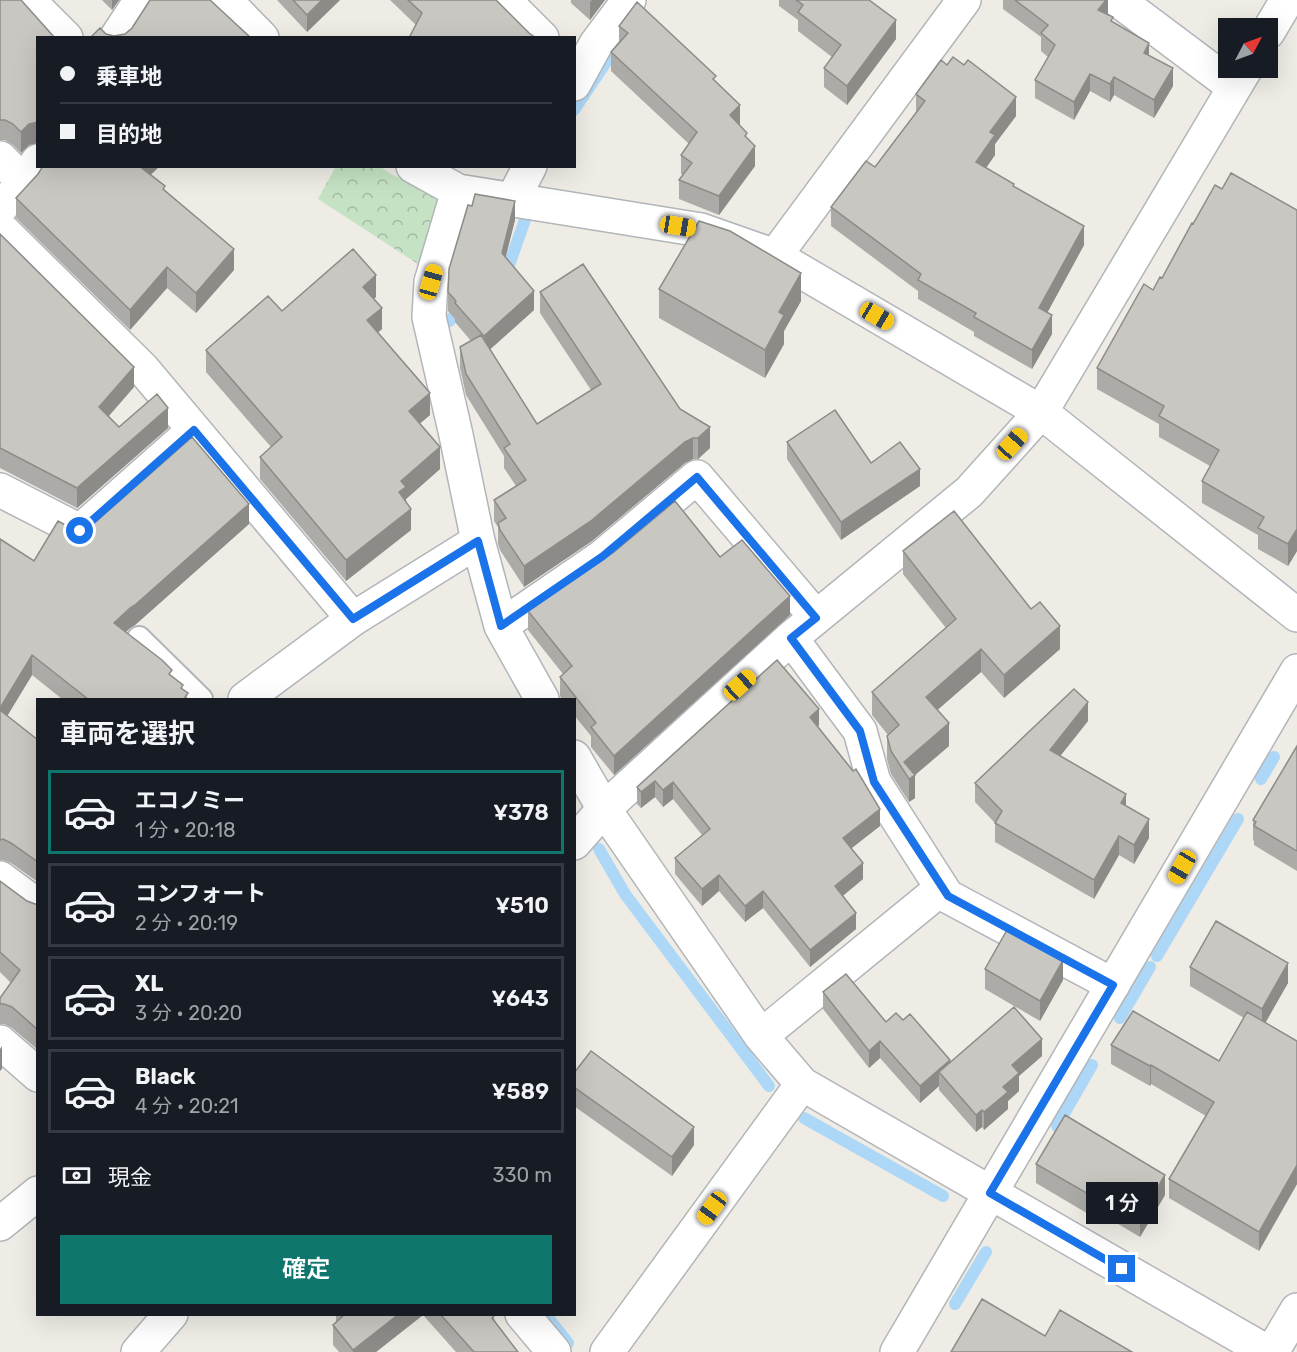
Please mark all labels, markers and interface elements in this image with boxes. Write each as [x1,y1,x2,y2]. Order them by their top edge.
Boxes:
north arrow [1218,18,1278,78]
map controls [1218,18,1278,78]
text: 乗車地 [96,63,162,90]
text: 目的地 [96,121,162,148]
car [659,214,697,238]
car [417,262,445,302]
car [857,299,897,333]
car [993,425,1031,463]
route start [66,517,93,544]
car [721,666,759,704]
text: 車両を選択 [60,718,195,750]
icon: car [63,785,117,839]
text: エコノミー [135,787,245,814]
text: ¥378 [493,799,549,826]
text: 1 分 · 20:18 [135,818,236,842]
car [1165,847,1199,887]
icon: car [63,878,117,932]
text: コンフォート [135,880,266,907]
text: ¥510 [495,892,549,919]
text: 2 分 · 20:19 [135,911,238,935]
text: XL [135,970,163,997]
icon: car [63,971,117,1025]
text: ¥643 [491,985,549,1012]
text: 3 分 · 20:20 [135,1001,242,1025]
text: Black [135,1063,196,1090]
icon: car [63,1064,117,1118]
text: ¥589 [492,1078,549,1105]
text: 4 分 · 20:21 [135,1094,239,1118]
icon: cash [60,1159,93,1192]
text: 330 m [493,1163,552,1187]
text: 現金 [108,1164,152,1191]
callout: 1 分 [1086,1182,1158,1224]
car [694,1188,730,1228]
text: 1 分 [1105,1191,1139,1215]
button: 確定 [60,1235,552,1304]
route end [1108,1255,1135,1282]

